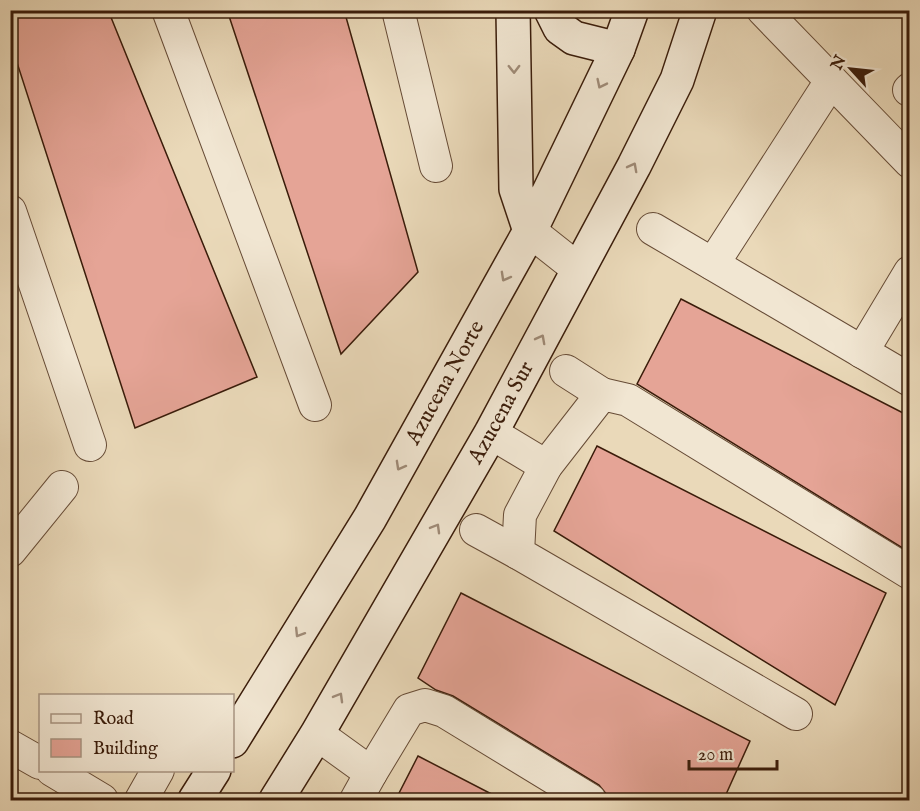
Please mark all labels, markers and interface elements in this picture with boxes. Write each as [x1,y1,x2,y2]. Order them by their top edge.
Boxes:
north arrow [821,39,881,99]
text: N [827,52,852,75]
one-way arrow [508,64,520,73]
one-way arrow [597,77,609,88]
one-way arrow [626,163,637,173]
one-way arrow [501,271,512,281]
street label: Azucena Norte [399,316,491,451]
one-way arrow [534,335,545,345]
street label: Azucena Sur [461,357,541,470]
one-way arrow [396,459,407,470]
one-way arrow [429,524,441,534]
one-way arrow [295,627,307,637]
one-way arrow [332,693,343,703]
legend [39,694,234,772]
text: Road [93,708,134,731]
scale bar [689,733,778,771]
text: Building [93,738,158,761]
text: 20 m [698,744,733,767]

